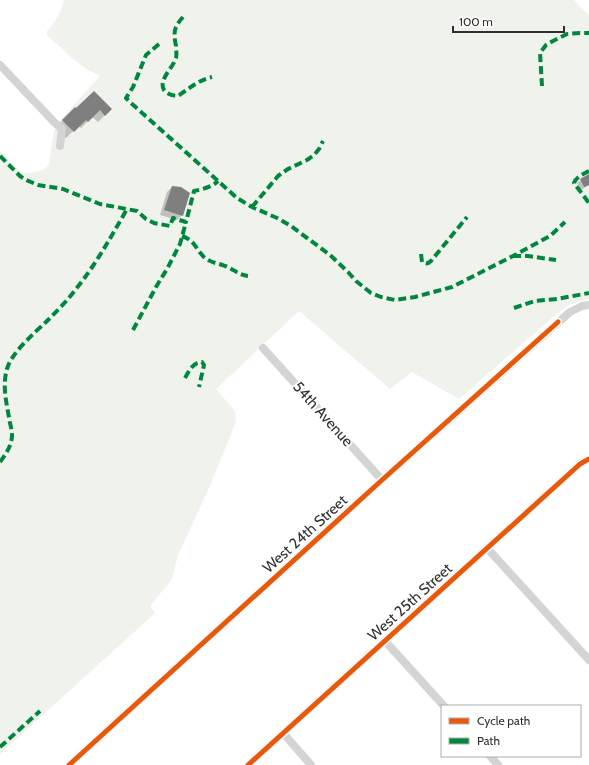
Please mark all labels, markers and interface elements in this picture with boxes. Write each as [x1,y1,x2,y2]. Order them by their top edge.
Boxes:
scale bar [453,8,564,34]
text: 100 m [459,14,493,29]
street label: 54th Avenue [289,378,357,450]
street label: West 24th Street [259,491,351,577]
street label: West 25th Street [364,560,456,644]
legend [441,705,581,757]
text: Cycle path [477,713,530,728]
text: Path [477,733,500,748]

